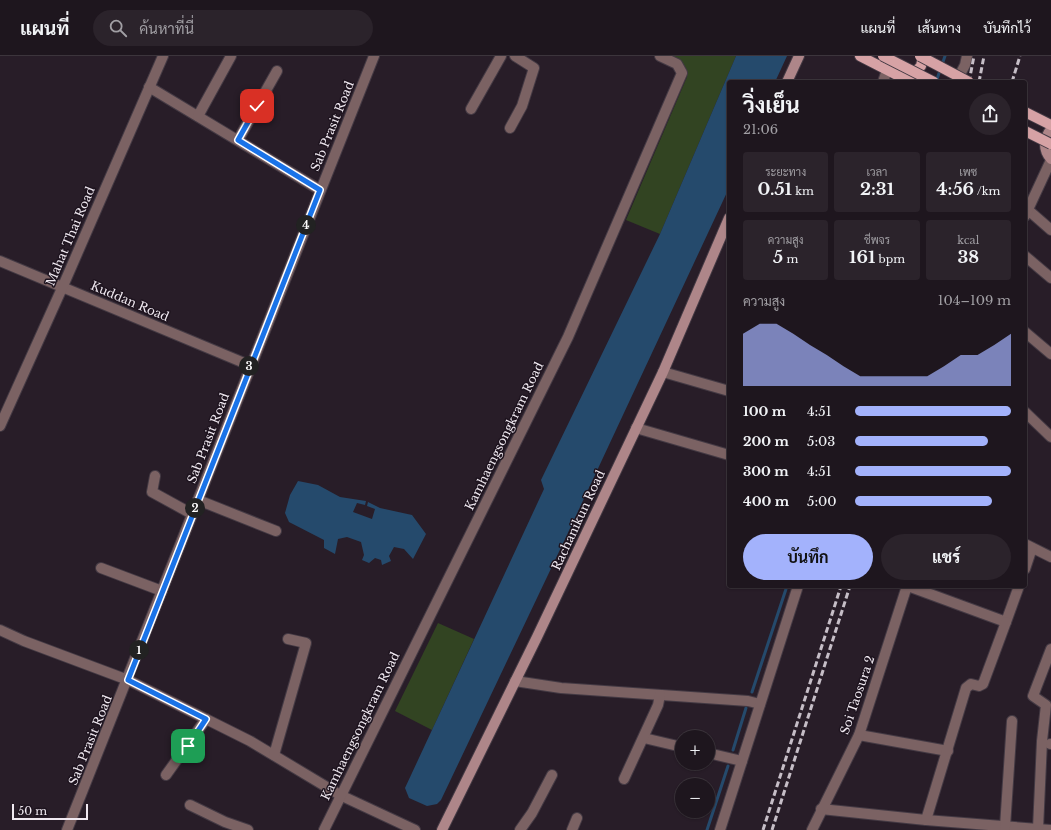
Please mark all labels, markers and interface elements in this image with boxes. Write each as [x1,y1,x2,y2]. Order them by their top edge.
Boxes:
search box [93,10,373,46]
text: แผนที่ [20,17,69,40]
icon: search [107,17,129,39]
text: ค้นหาที่นี่ [139,19,194,38]
text: แผนที่ [860,19,895,37]
text: เส้นทาง [917,19,961,37]
text: บันทึกไว้ [983,19,1031,37]
street label: Sab Prasit Road [307,79,357,173]
pin [240,89,274,123]
text: วิ่งเย็น [743,92,800,119]
button: share [969,93,1011,135]
icon: check [246,95,268,117]
text: 21:06 [743,121,778,138]
text: ระยะทาง [765,165,806,179]
text: เวลา [867,165,887,179]
text: เพซ [959,165,977,179]
text: 0.51 [758,179,792,200]
text: 2:31 [860,179,894,200]
text: 4:56 [936,179,974,200]
street label: Mahat Thai Road [42,184,98,288]
text: km [792,184,814,198]
text: /km [974,184,1000,198]
pin: 4 [296,215,316,235]
text: 4 [302,218,310,232]
text: ความสูง [768,233,804,247]
text: ชีพจร [864,233,890,247]
text: kcal [957,233,979,247]
text: 5 [773,247,783,268]
text: 161 [849,247,875,268]
text: 38 [958,247,979,268]
text: m [783,252,798,266]
text: bpm [875,252,905,266]
street label: Kuddan Road [89,278,171,324]
text: 104–109 m [938,292,1011,309]
text: ความสูง [743,293,785,310]
pin: 3 [239,356,259,376]
text: 3 [245,359,253,373]
street label: Kamhaengsongkram Road [462,360,546,512]
street label: Sab Prasit Road [184,391,232,485]
text: 100 m [743,403,786,420]
text: 4:51 [807,403,832,420]
text: 200 m [743,433,789,450]
text: 5:03 [807,433,835,450]
text: 300 m [743,463,789,480]
text: 4:51 [807,463,832,480]
street label: Rachanikun Road [548,467,608,573]
text: 400 m [743,493,789,510]
text: 5:00 [807,493,837,510]
pin: 2 [185,498,205,518]
text: 2 [191,501,199,515]
button: บันทึก [743,534,873,580]
button: แชร์ [881,534,1011,580]
pin: 1 [129,640,149,660]
text: 1 [137,643,141,657]
street label: Kamhaengsongkram Road [318,650,402,802]
street label: Soi Taosura 2 [837,654,877,736]
street label: Sab Prasit Road [65,693,115,787]
pin [171,729,205,763]
map controls [675,730,715,818]
button: + [675,730,715,770]
icon: arrive [177,735,199,757]
button: − [675,778,715,818]
scale bar [12,802,88,821]
text: 50 m [18,804,47,818]

